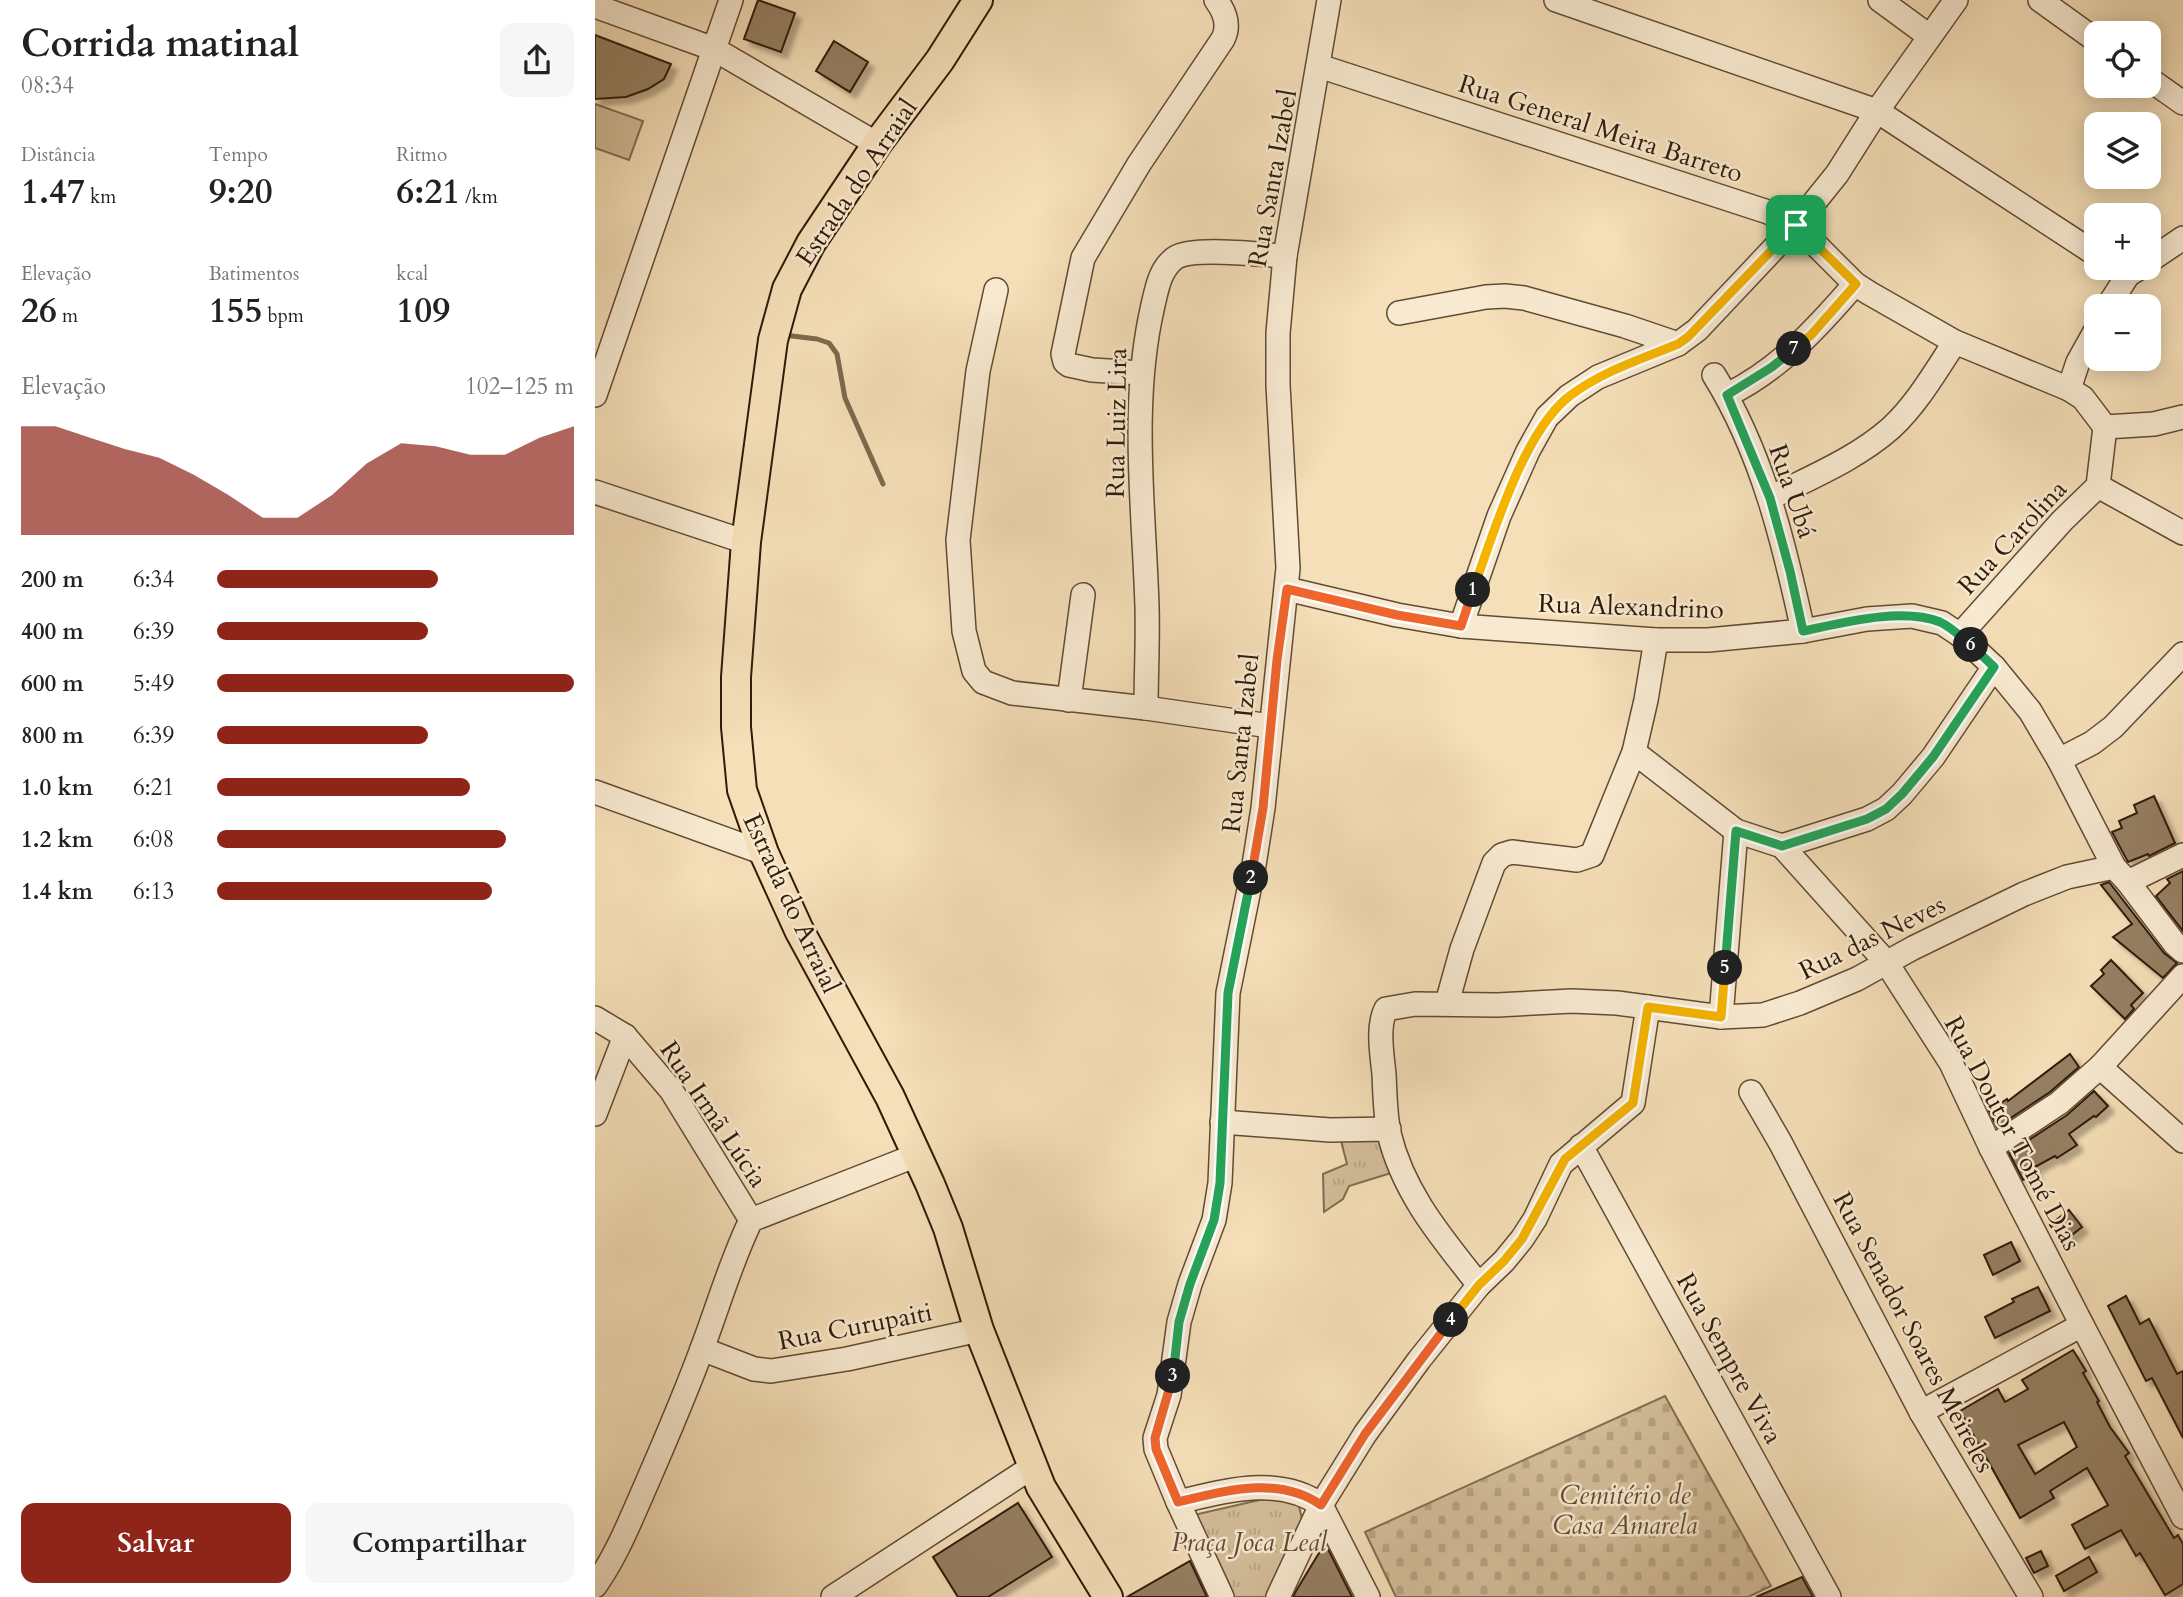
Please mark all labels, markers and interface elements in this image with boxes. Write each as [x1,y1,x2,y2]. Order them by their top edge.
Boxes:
text: Corrida matinal [21,18,299,70]
map controls [2084,21,2161,371]
button: locate [2084,21,2161,98]
button: share [500,23,574,97]
street label: Rua General Meira Barreto [1454,66,1748,191]
text: 08:34 [21,70,74,101]
street label: Rua Santa Izabel [1240,86,1305,270]
street label: Estrada do Arraial [788,92,926,273]
button: layers [2084,112,2161,189]
text: Distância [21,142,95,168]
text: Tempo [209,142,268,168]
text: Ritmo [396,142,447,168]
text: 1.47 [21,168,85,216]
text: 9:20 [209,168,273,216]
text: 6:21 [396,168,460,216]
text: km [85,184,116,210]
text: /km [460,184,498,210]
pin [1766,195,1826,255]
button: + [2084,203,2161,280]
icon: arrive [1777,206,1815,244]
text: Elevação [21,261,91,287]
text: Batimentos [209,261,299,287]
text: kcal [396,261,428,287]
text: 26 [21,287,57,335]
text: 155 [209,287,262,335]
text: 109 [396,287,450,335]
button: − [2084,294,2161,371]
text: m [57,303,78,329]
text: bpm [262,303,304,329]
pin: 7 [1777,332,1811,366]
text: 7 [1789,335,1798,361]
street label: Rua Luiz Lira [1098,348,1135,498]
text: Elevação [21,371,106,402]
text: 102–125 m [465,371,574,402]
street label: Rua Ubá [1760,440,1825,543]
street label: Rua Carolina [1950,472,2075,602]
text: 200 m [21,564,84,595]
text: 6:34 [133,564,174,595]
pin: 1 [1455,572,1491,608]
text: 1 [1468,576,1477,602]
street label: Rua Alexandrino [1538,586,1724,627]
text: 400 m [21,616,84,647]
text: 6:39 [133,616,174,647]
pin: 6 [1953,628,1989,662]
text: 6 [1966,631,1975,657]
street label: Rua Santa Izabel [1214,651,1267,834]
text: 600 m [21,668,84,699]
text: 5:49 [133,668,174,699]
text: 800 m [21,720,84,751]
text: 6:39 [133,720,174,751]
text: 1.0 km [21,772,93,803]
text: 6:21 [133,772,174,803]
street label: Estrada do Arraial [735,808,849,999]
text: 1.2 km [21,824,93,855]
text: 6:08 [133,824,174,855]
pin: 2 [1233,860,1269,896]
text: 2 [1246,864,1255,890]
text: 1.4 km [21,876,93,907]
text: 6:13 [133,876,174,907]
street label: Rua das Neves [1793,887,1951,988]
pin: 5 [1707,950,1743,986]
text: 5 [1720,954,1729,980]
street label: Rua Doutor Tomé Dias [1936,1010,2089,1257]
street label: Rua Irmã Lúcia [652,1034,775,1194]
street label: Rua Senador Soares Meireles [1825,1186,2002,1479]
street label: Rua Sempre Viva [1668,1267,1791,1450]
street label: Rua Curupaiti [775,1294,935,1359]
pin: 4 [1433,1302,1469,1338]
text: 4 [1446,1306,1455,1332]
pin: 3 [1155,1358,1191,1394]
text: 3 [1168,1362,1177,1388]
park label: Cemitério de Casa Amarela [1552,1478,1698,1543]
button: Salvar [21,1503,291,1583]
button: Compartilhar [305,1503,574,1583]
park label: Praça Joca Leal [1171,1525,1328,1560]

